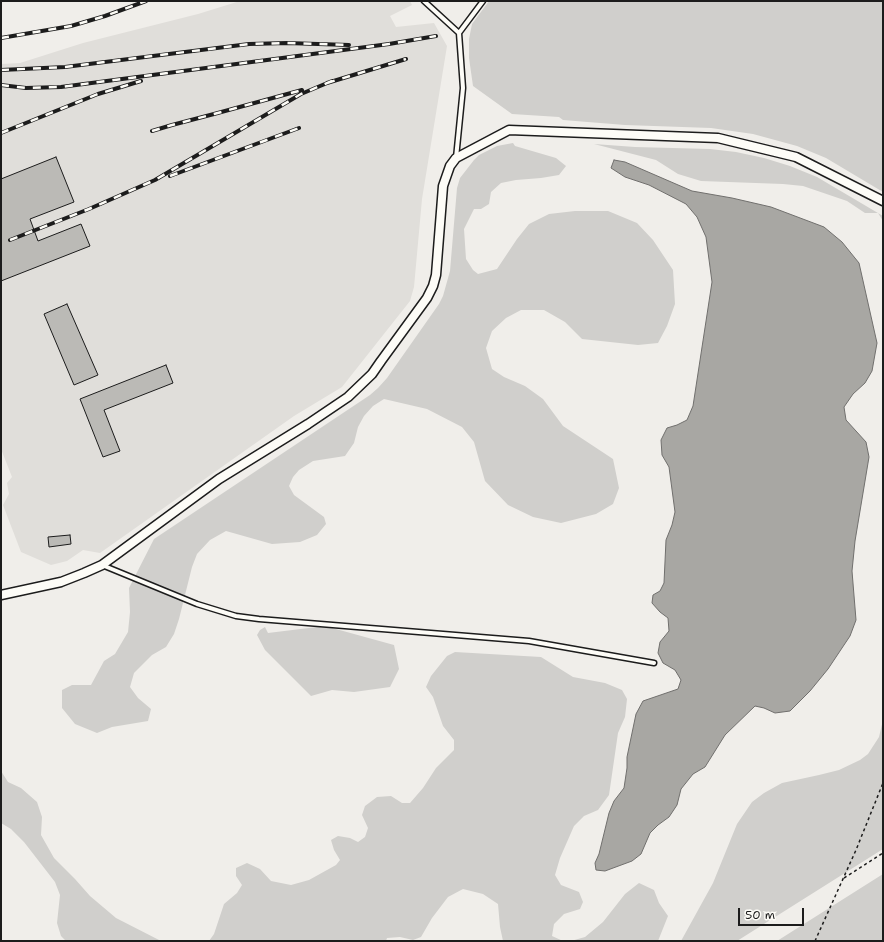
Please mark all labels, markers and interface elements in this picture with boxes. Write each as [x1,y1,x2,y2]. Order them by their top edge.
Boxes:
scale bar [740,900,806,926]
text: 50 m [745,907,775,923]

